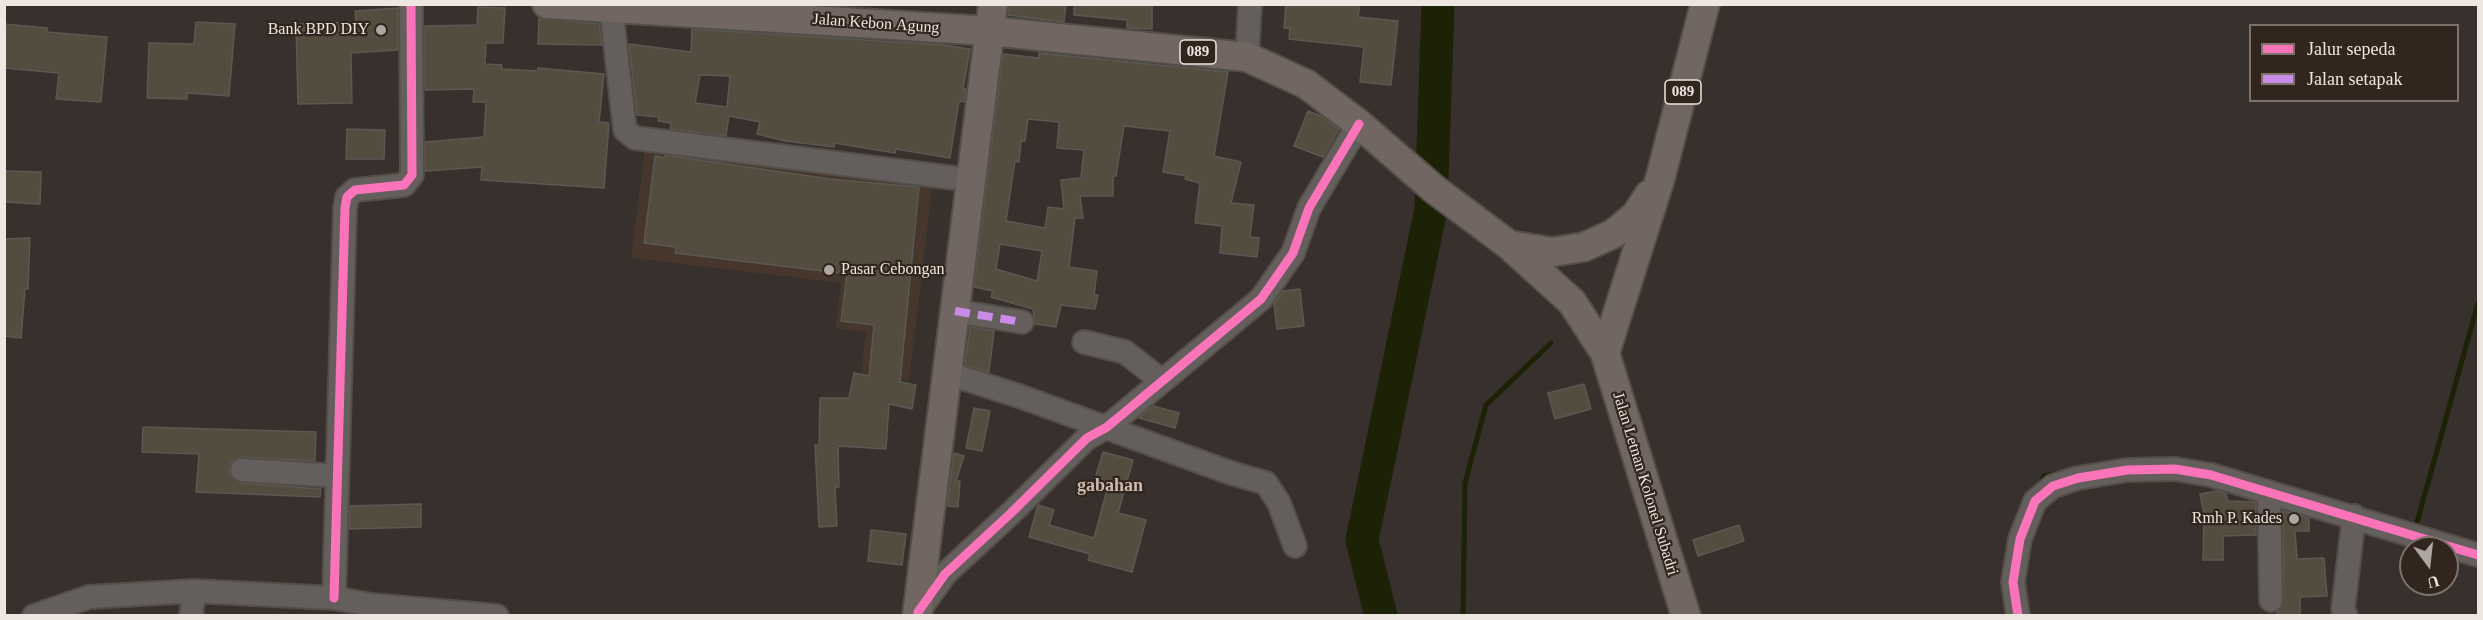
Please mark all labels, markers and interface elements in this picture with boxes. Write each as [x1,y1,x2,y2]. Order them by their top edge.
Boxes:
street label: Jalan Kebon Agung [812,10,940,38]
place label: Bank BPD DIY [268,20,369,40]
marker: Bank BPD DIY [374,23,388,37]
legend [2249,24,2459,102]
text: Jalur sepeda [2307,39,2395,59]
road number: 089 [1180,40,1216,64]
text: Jalan setapak [2307,69,2402,89]
road number: 089 [1665,80,1701,104]
place label: Pasar Cebongan [841,260,945,280]
marker: Pasar Cebongan [822,263,836,277]
street label: Jalan Letnan Kolonel Subadri [1608,390,1682,578]
district label: gabahan [1077,475,1143,497]
place label: Rmh P. Kades [2192,509,2282,529]
marker: Rmh P. Kades [2287,512,2301,526]
north arrow [2399,536,2459,596]
text: U [2425,572,2441,592]

